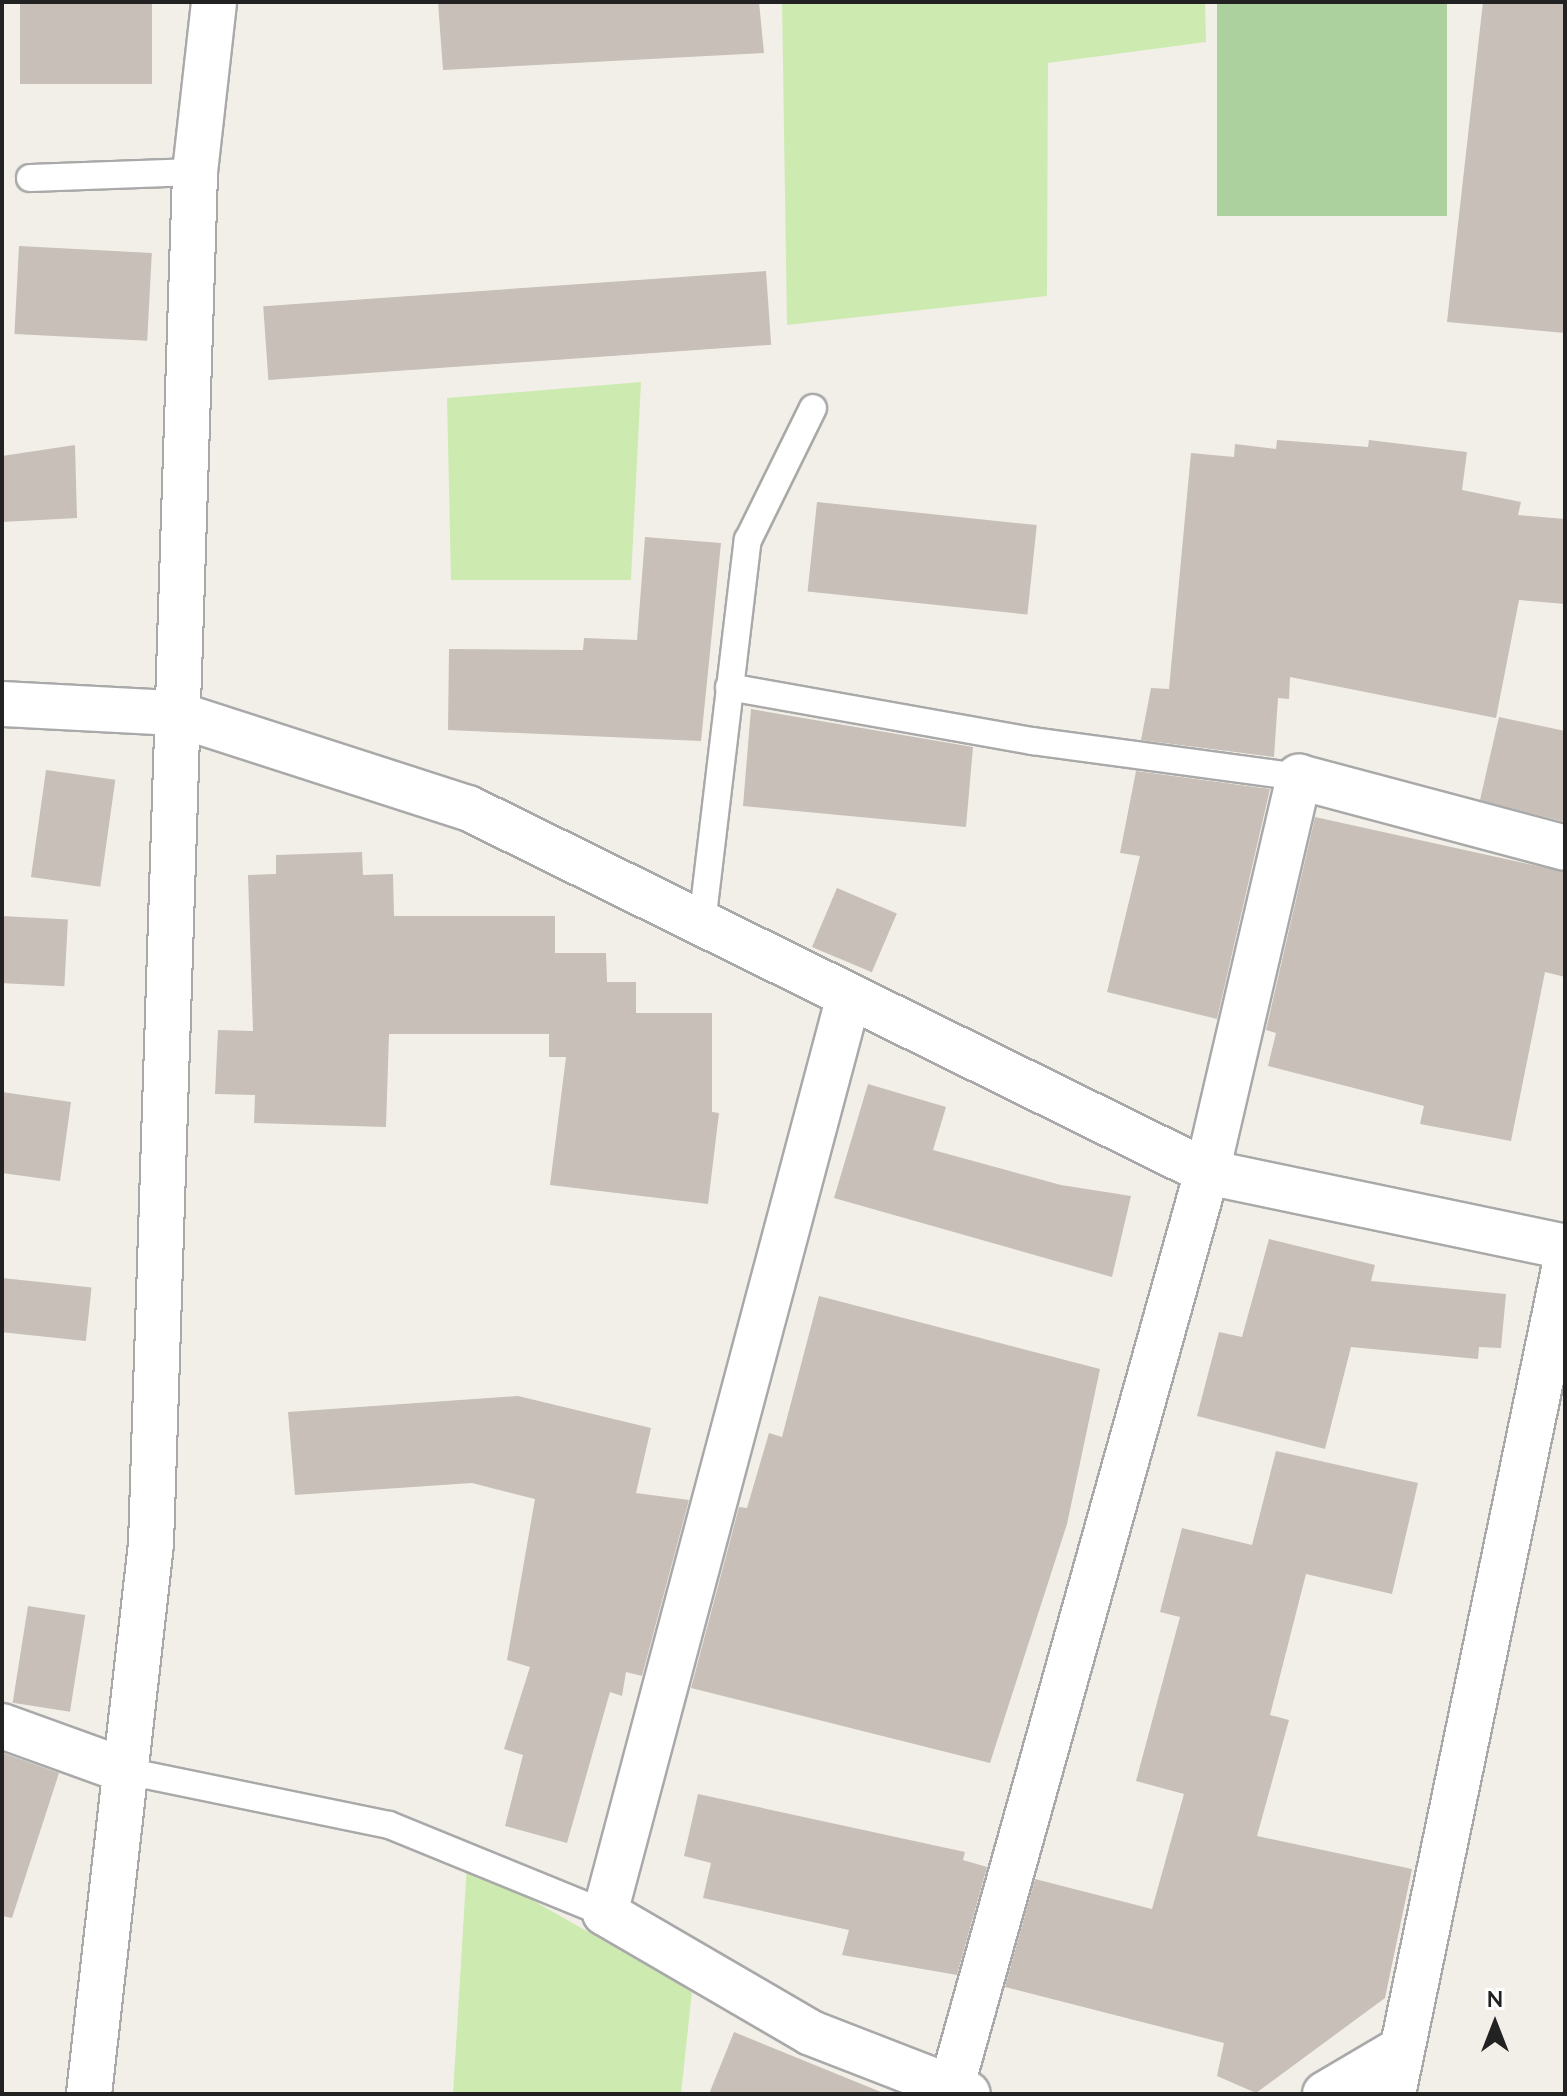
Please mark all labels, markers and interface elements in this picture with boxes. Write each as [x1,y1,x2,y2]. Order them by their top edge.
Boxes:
north arrow [1455,1984,1535,2064]
text: N [1487,1985,1503,2015]

